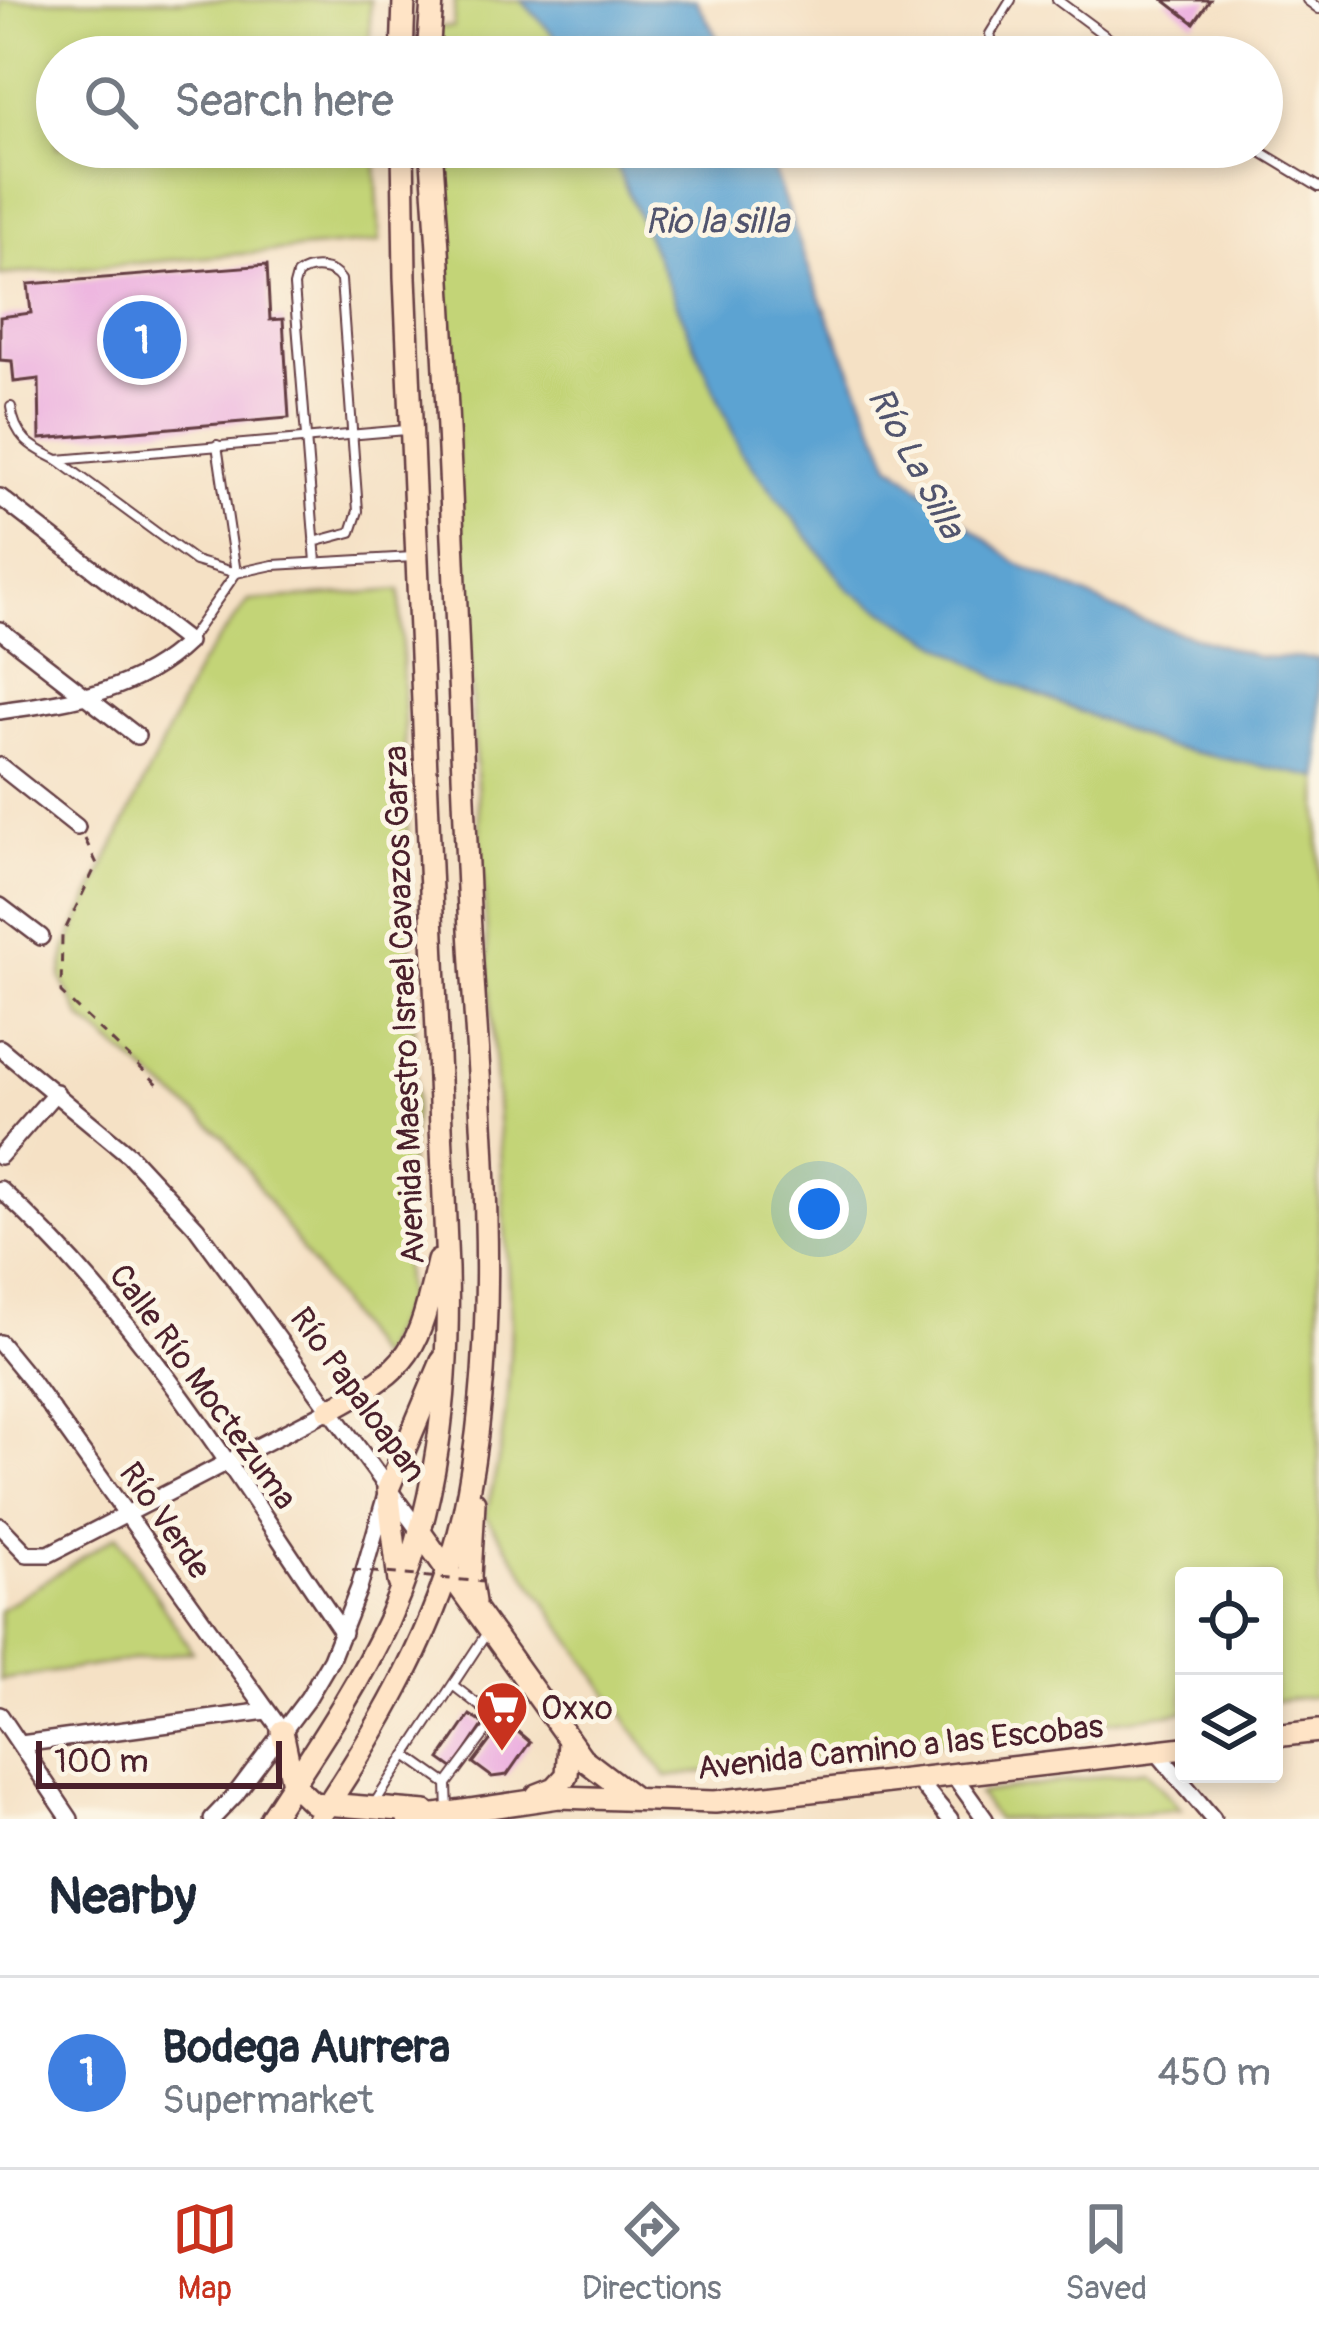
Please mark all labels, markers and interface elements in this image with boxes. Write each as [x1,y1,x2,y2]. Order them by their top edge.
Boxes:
search box [36,36,1283,168]
icon: search [78,69,144,135]
text: Search here [174,74,394,130]
water label: Rio la silla [645,199,791,244]
pin: 1 [103,295,181,385]
water label: Río La Silla [857,380,975,548]
street label: Avenida Maestro Israel Cavazos Garza [375,745,434,1265]
your location [789,1179,849,1239]
street label: Calle Río Moctezuma [100,1256,306,1518]
street label: Río Papaloapan [281,1300,435,1490]
street label: Río Verde [110,1455,220,1587]
map controls [1175,1567,1283,1783]
button: locate [1175,1567,1283,1675]
button: layers [1175,1675,1283,1783]
supermarket icon: Oxxo [474,1679,530,1753]
place label: Oxxo [541,1688,613,1729]
street label: Avenida Camino a las Escobas [695,1706,1106,1789]
scale bar [36,1735,282,1788]
text: 100 m [54,1741,148,1782]
text: Nearby [48,1865,196,1929]
text: Bodega Aurrera [162,2020,450,2076]
text: 1 [79,2048,95,2097]
text: 450 m [1158,2048,1271,2097]
text: Supermarket [162,2076,374,2125]
tab: Map [172,2196,238,2309]
tab: Directions [582,2196,722,2309]
tab: Saved [1065,2196,1147,2309]

